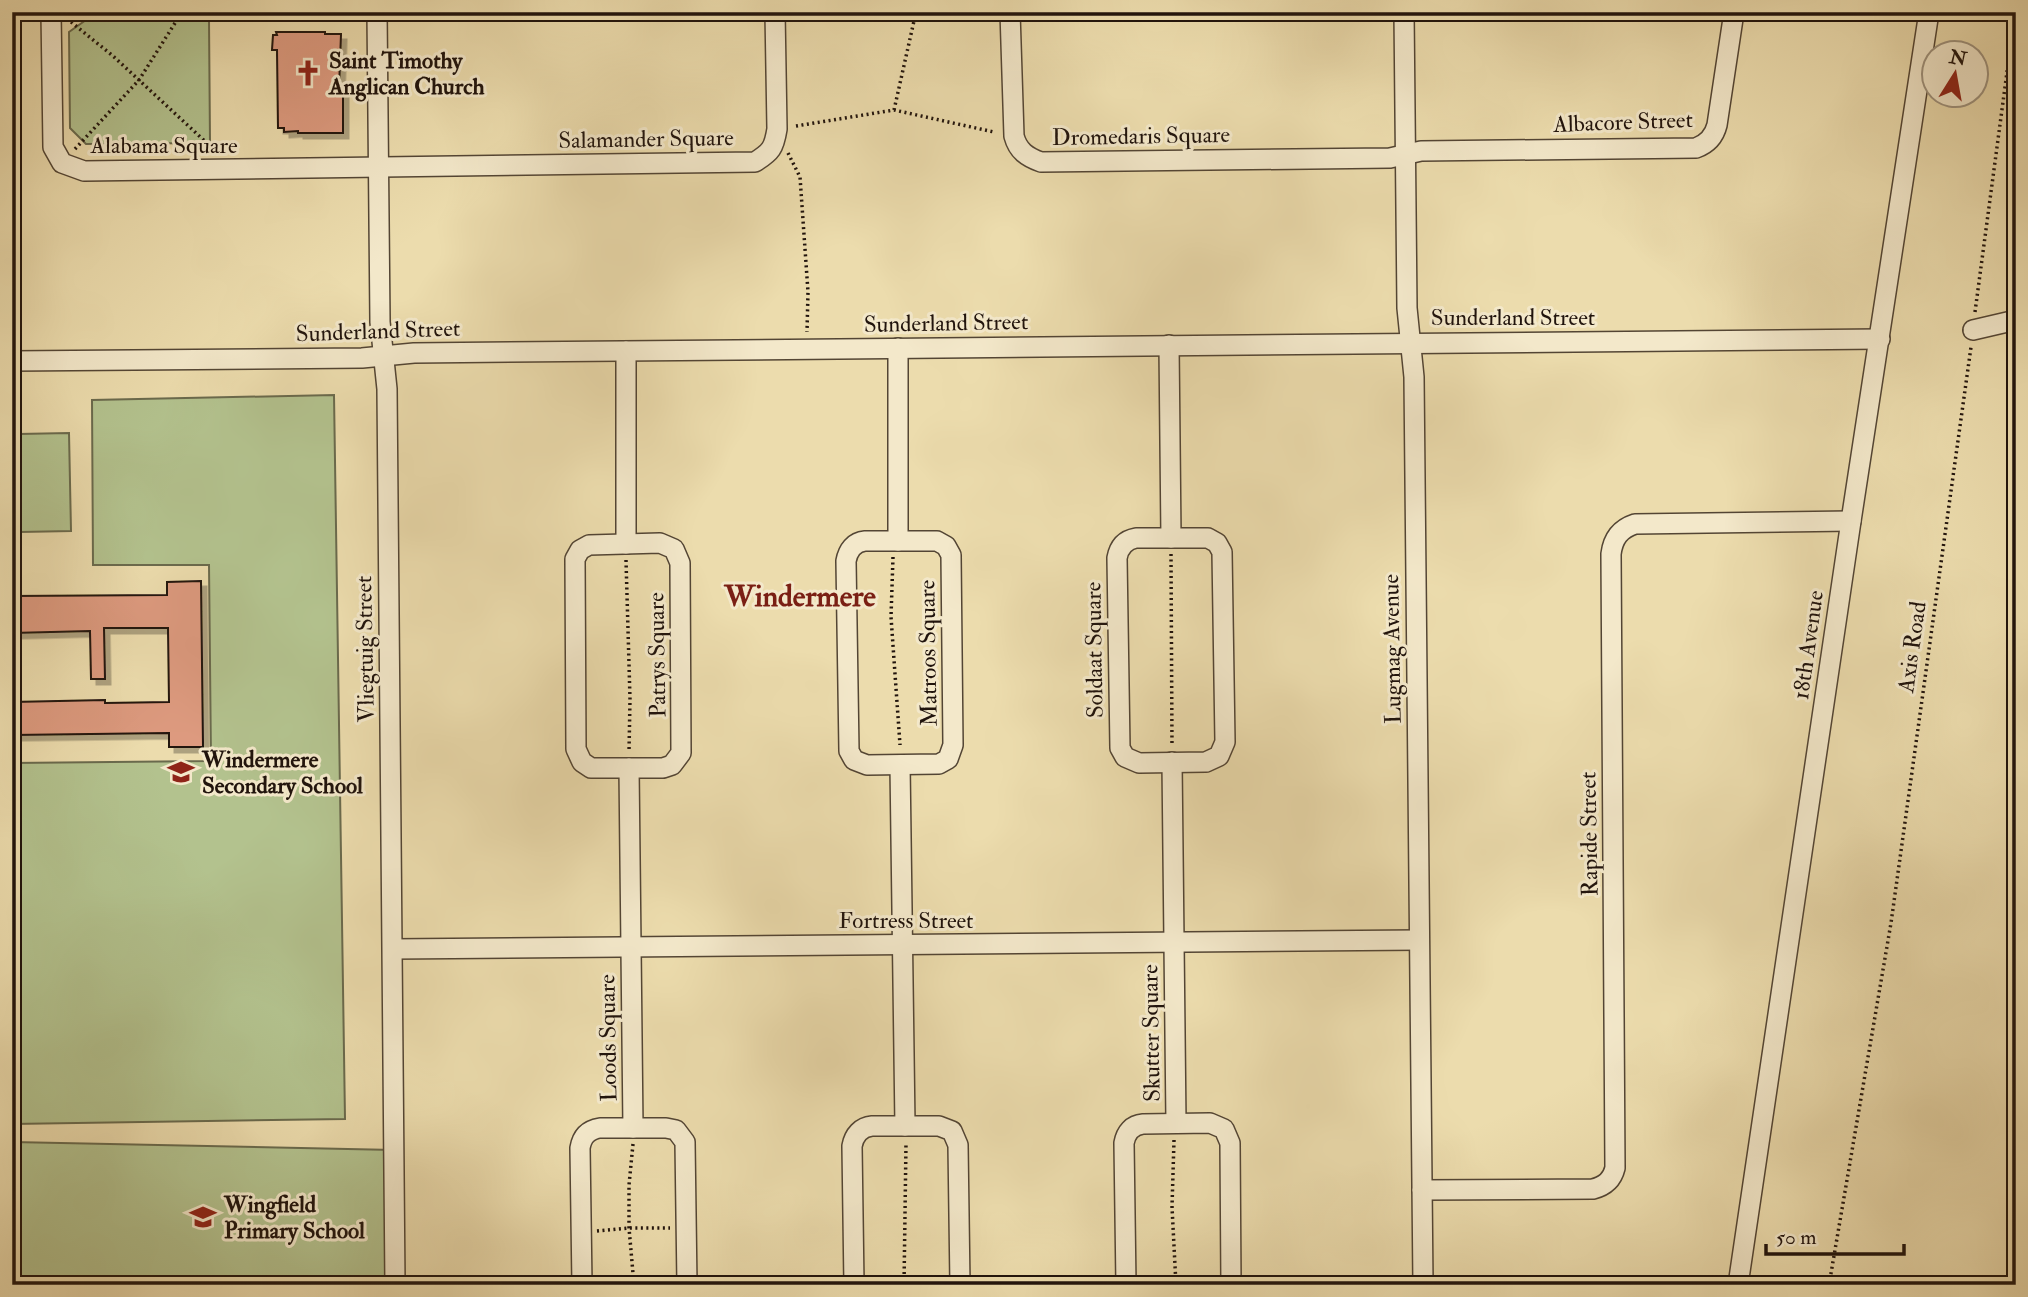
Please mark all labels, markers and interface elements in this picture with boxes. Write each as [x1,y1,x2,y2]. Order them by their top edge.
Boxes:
north arrow [1920,38,1990,108]
text: N [1946,45,1970,72]
place label: Saint Timothy Anglican Church [328,46,485,102]
church icon: Saint Timothy Anglican Church [293,58,323,88]
street label: Albacore Street [1552,105,1693,139]
street label: Dromedaris Square [1052,120,1231,152]
street label: Salamander Square [558,123,734,155]
street label: Alabama Square [89,131,238,160]
street label: Sunderland Street [1431,303,1595,332]
street label: Sunderland Street [863,307,1029,339]
street label: Sunderland Street [295,314,461,348]
street label: Lugmag Avenue [1376,573,1408,724]
street label: Vliegtuig Street [349,575,381,723]
district label: Windermere [723,578,876,615]
street label: Matroos Square [912,579,944,727]
street label: Soldaat Square [1078,581,1110,718]
street label: 18th Avenue [1786,588,1830,701]
street label: Patrys Square [641,592,673,718]
street label: Axis Road [1891,600,1933,695]
place label: Windermere Secondary School [201,745,364,801]
school or university icon: Windermere Secondary School [166,757,196,787]
street label: Rapide Street [1573,771,1606,897]
street label: Fortress Street [838,906,974,935]
street label: Skutter Square [1135,964,1167,1102]
street label: Loods Square [592,974,624,1102]
place label: Wingfield Primary School [223,1190,366,1246]
school or university icon: Wingfield Primary School [188,1202,218,1232]
scale bar [1766,1213,1904,1257]
text: 50 m [1776,1224,1817,1251]

